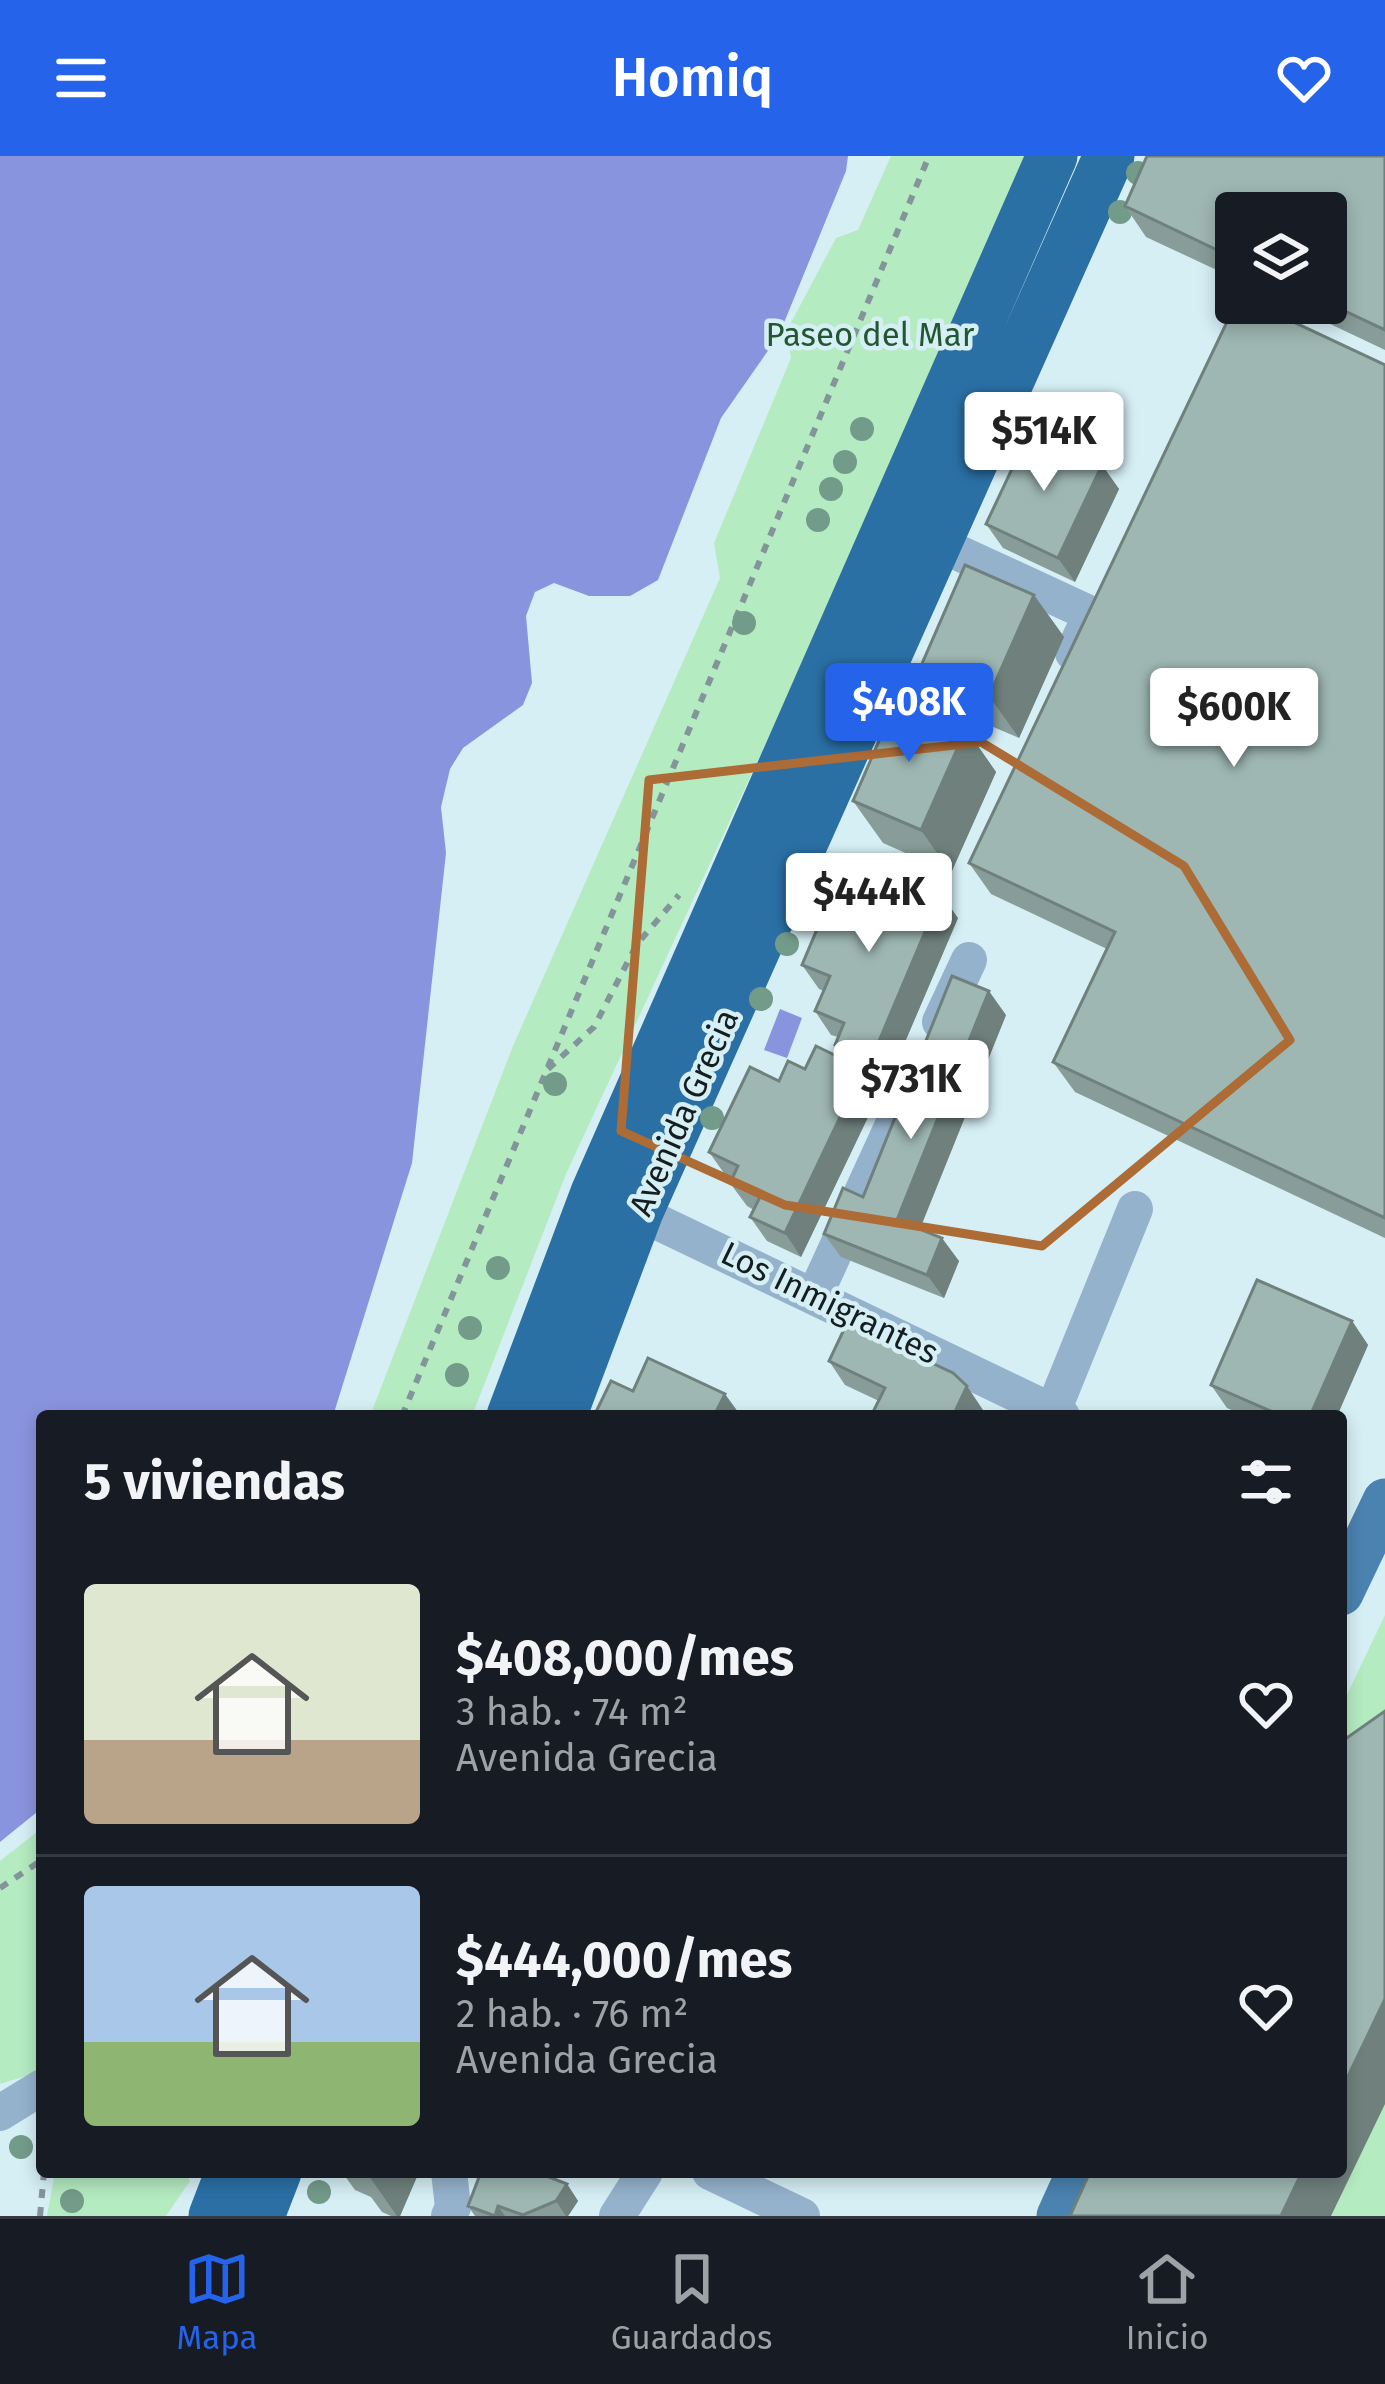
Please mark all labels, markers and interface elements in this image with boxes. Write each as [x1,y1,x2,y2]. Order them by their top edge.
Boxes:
icon: menu [48,45,114,111]
icon: heart [1271,45,1337,111]
text: Homiq [612,46,773,110]
map controls [1215,192,1347,324]
button: layers [1215,192,1347,324]
park label: Paseo del Mar [766,315,975,355]
pin: $514K [960,392,1128,494]
text: $514K [992,408,1096,454]
pin: $408K [825,663,993,765]
pin: $600K [1150,668,1318,770]
text: $408K [852,679,966,725]
text: $600K [1177,684,1291,730]
pin: $444K [785,853,953,955]
text: $444K [813,869,925,915]
street label: Avenida Grecia [621,1003,747,1222]
pin: $731K [827,1040,995,1142]
text: $731K [861,1056,961,1102]
street label: Los Inmigrantes [714,1233,945,1373]
icon: filters [1233,1449,1299,1515]
text: 5 viviendas [84,1451,345,1513]
text: $408,000/mes [456,1627,794,1689]
icon: home [180,1632,324,1776]
icon: heart [1233,1671,1299,1737]
text: 3 hab. · 74 m² [456,1689,688,1735]
text: Avenida Grecia [456,1735,718,1781]
text: $444,000/mes [456,1929,792,1991]
icon: home [180,1934,324,2078]
icon: heart [1233,1973,1299,2039]
text: 2 hab. · 76 m² [456,1991,688,2037]
text: Avenida Grecia [456,2037,718,2083]
tab: Mapa [177,2246,257,2358]
tab: Guardados [611,2246,772,2358]
tab: Inicio [1126,2246,1208,2358]

